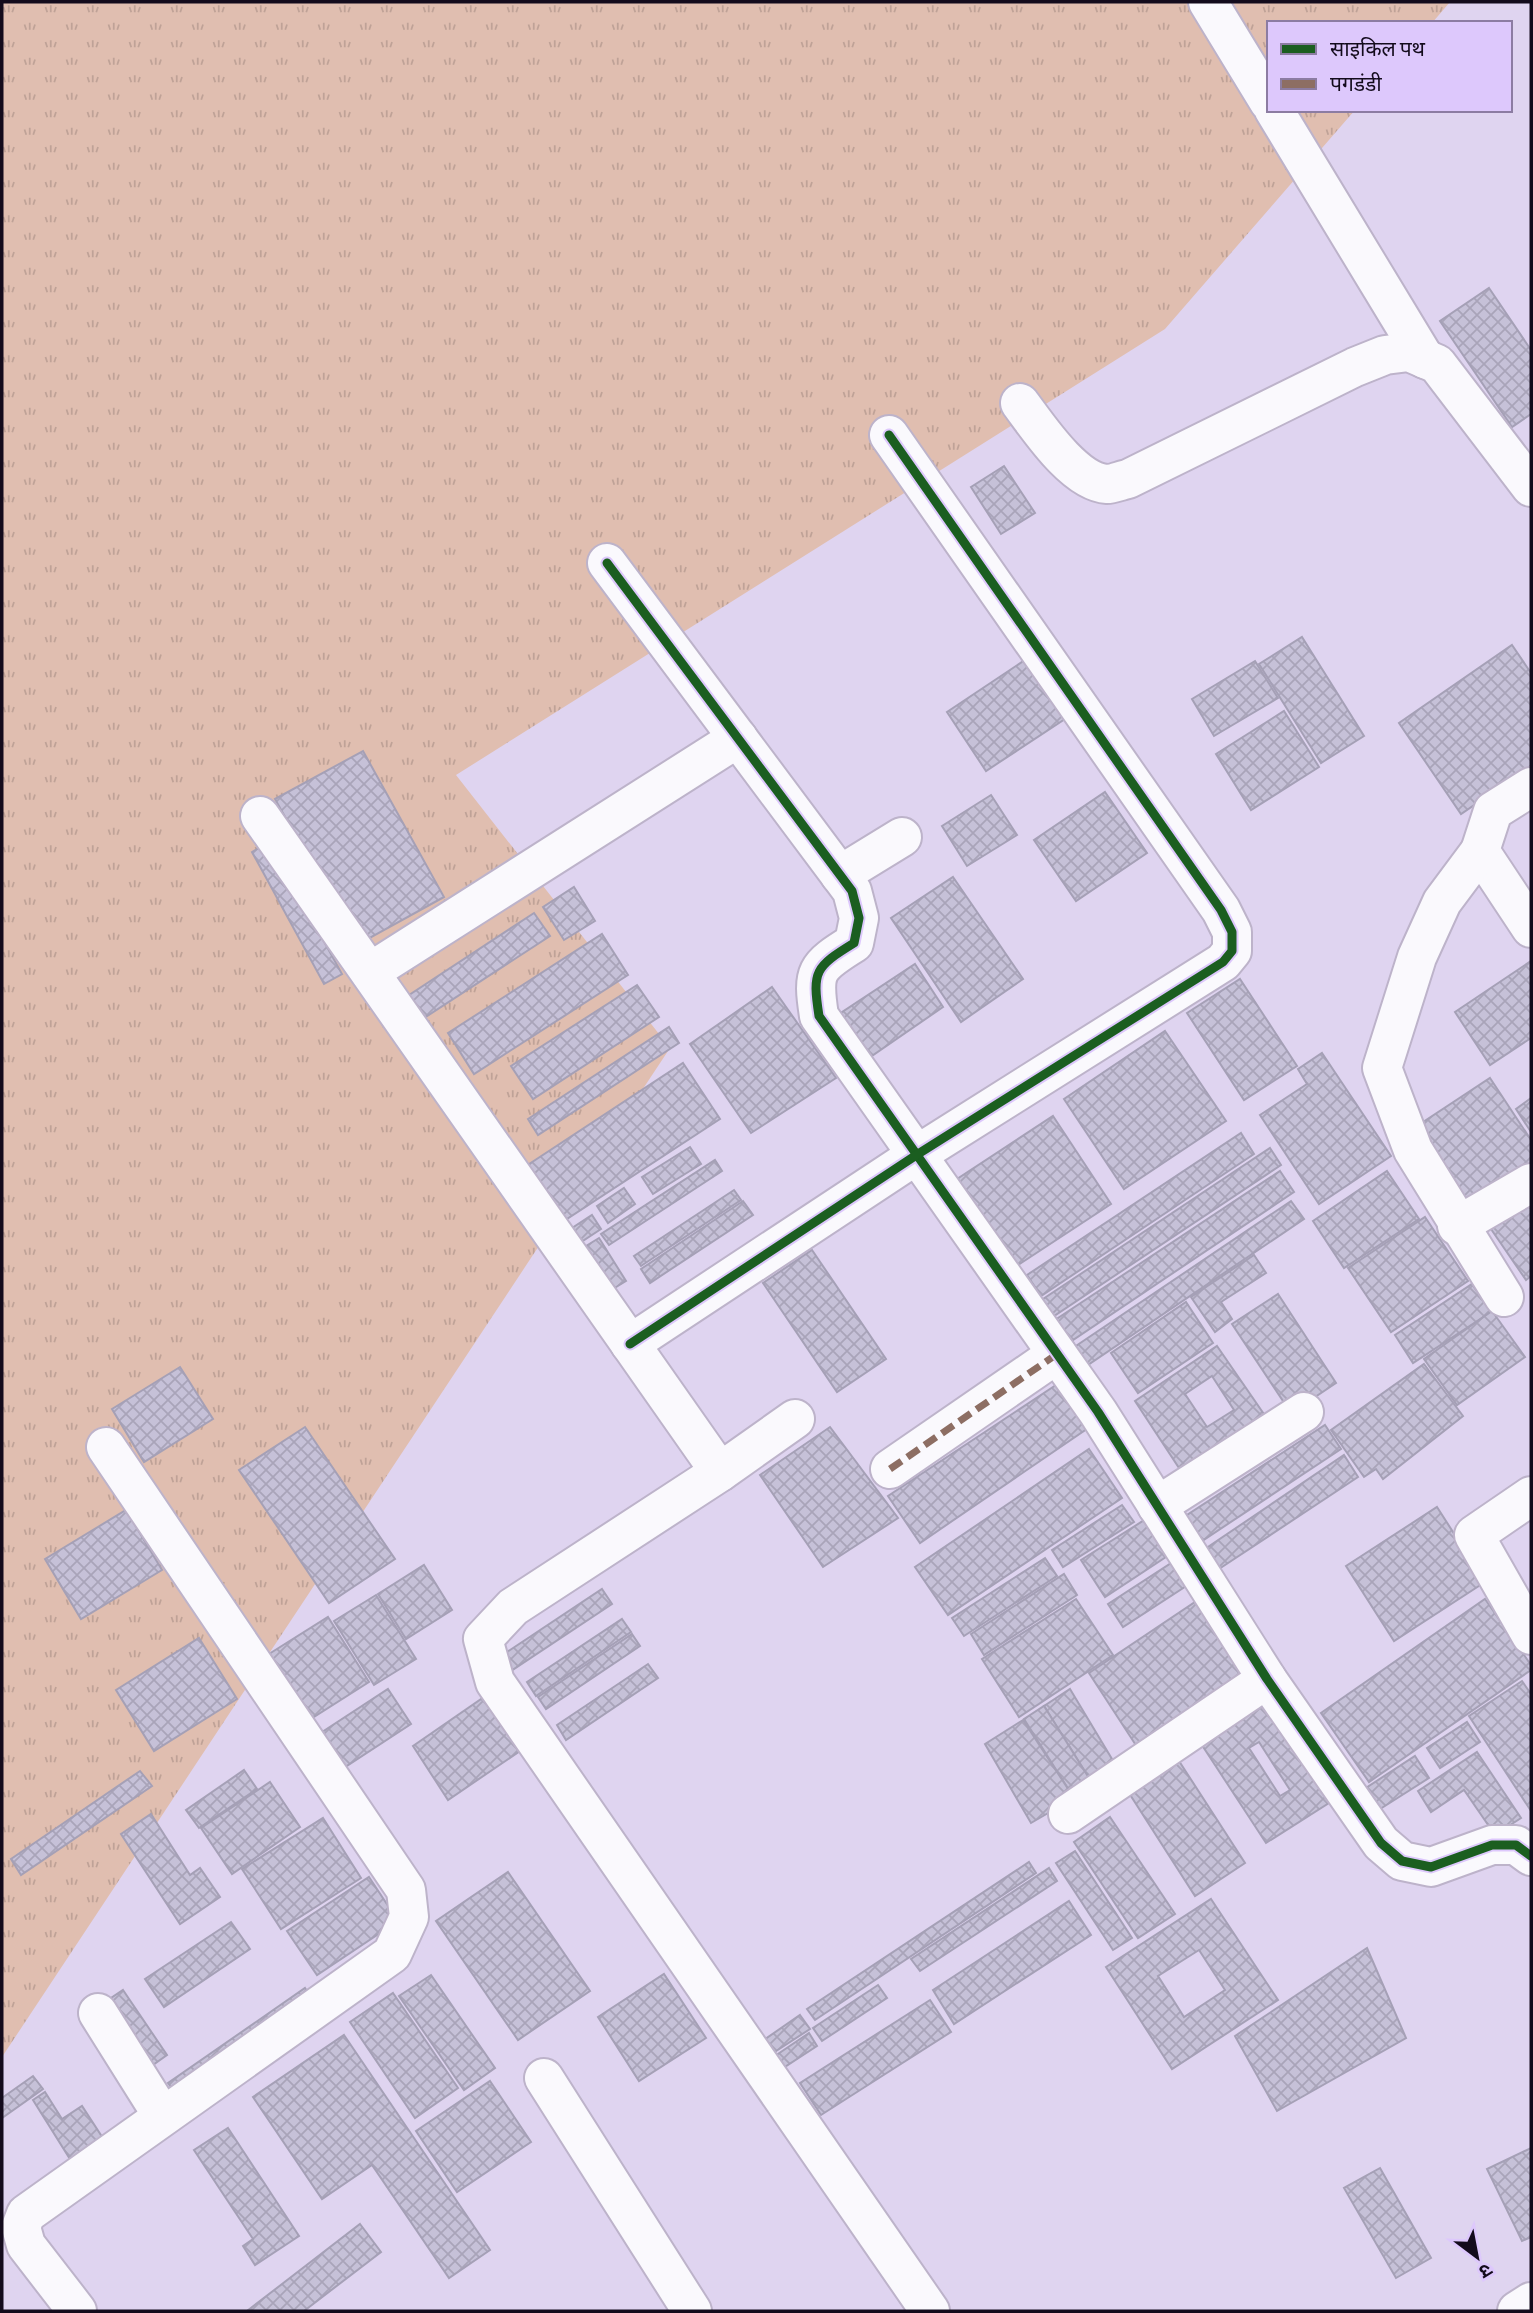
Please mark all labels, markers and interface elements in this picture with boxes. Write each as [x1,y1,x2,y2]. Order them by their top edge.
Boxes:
legend [1267,21,1512,112]
text: साइकिल पथ [1330,37,1426,61]
text: पगडंडी [1330,72,1382,96]
north arrow [1442,2222,1512,2292]
text: उ [1475,2259,1496,2283]

